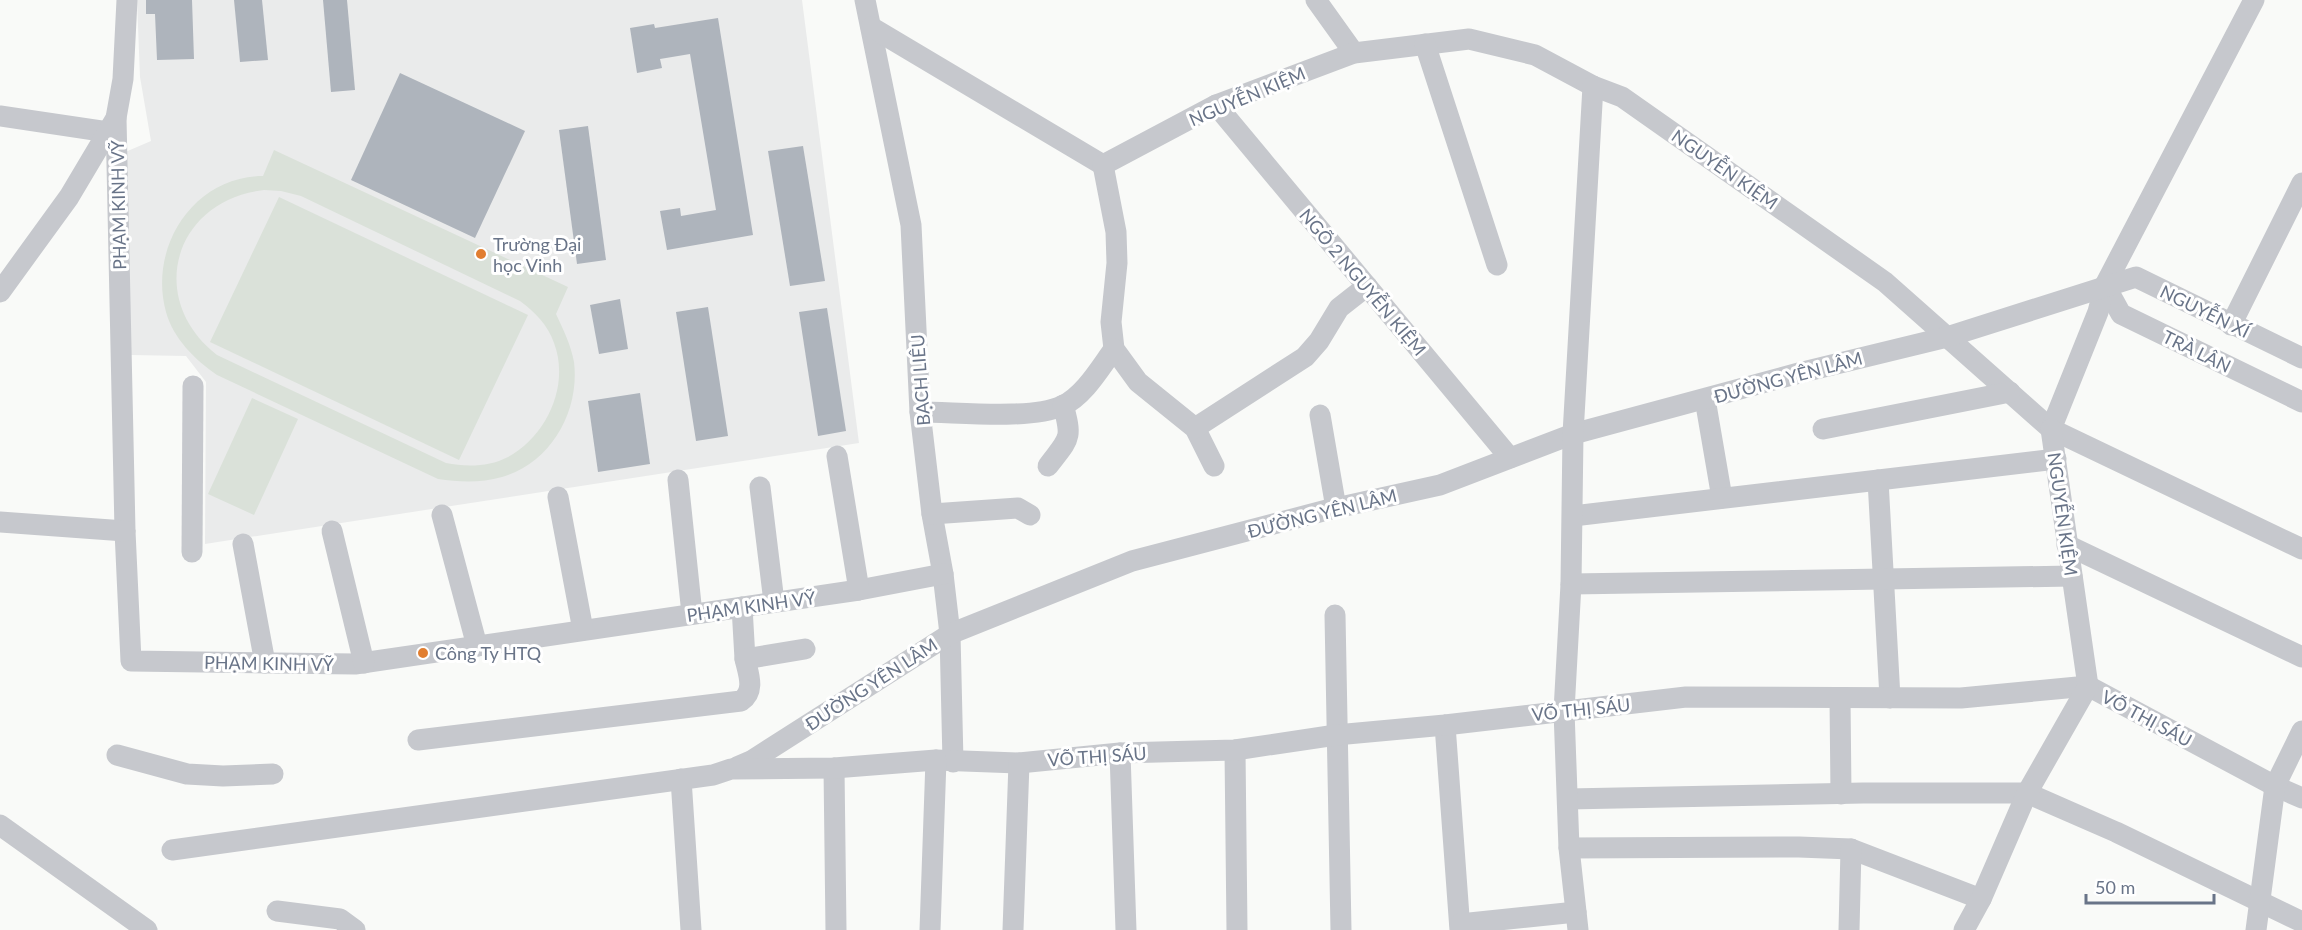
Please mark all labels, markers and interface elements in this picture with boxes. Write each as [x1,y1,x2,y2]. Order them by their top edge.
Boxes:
street label: NGUYỄN KIỆM [1185,61,1308,130]
street label: NGUYỄN KIỆM [1668,124,1783,214]
street label: PHẠM KINH VỸ [106,139,130,270]
street label: NGÕ 2 NGUYỄN KIỆM [1295,203,1432,360]
place label: Trường Đại học Vinh [493,233,581,276]
marker: Trường Đại học Vinh [474,247,488,261]
street label: NGUYỄN XÍ [2157,279,2255,343]
street label: TRÀ LÂN [2159,325,2235,377]
street label: BẠCH LIÊU [906,334,934,426]
street label: ĐƯỜNG YÊN LÂM [1711,347,1865,407]
street label: NGUYỄN KIỆM [2043,451,2084,577]
street label: ĐƯỜNG YÊN LÂM [1245,484,1399,542]
street label: PHẠM KINH VỸ [685,586,818,626]
street label: ĐƯỜNG YÊN LÂM [801,633,941,735]
place label: Công Ty HTQ [435,642,542,664]
marker: Công Ty HTQ [416,646,430,660]
street label: PHẠM KINH VỸ [204,651,335,675]
street label: VÕ THỊ SÁU [2098,685,2196,751]
street label: VÕ THỊ SÁU [1531,693,1631,725]
street label: VÕ THỊ SÁU [1047,742,1147,770]
scale bar [2086,867,2214,905]
text: 50 m [2095,876,2135,898]

